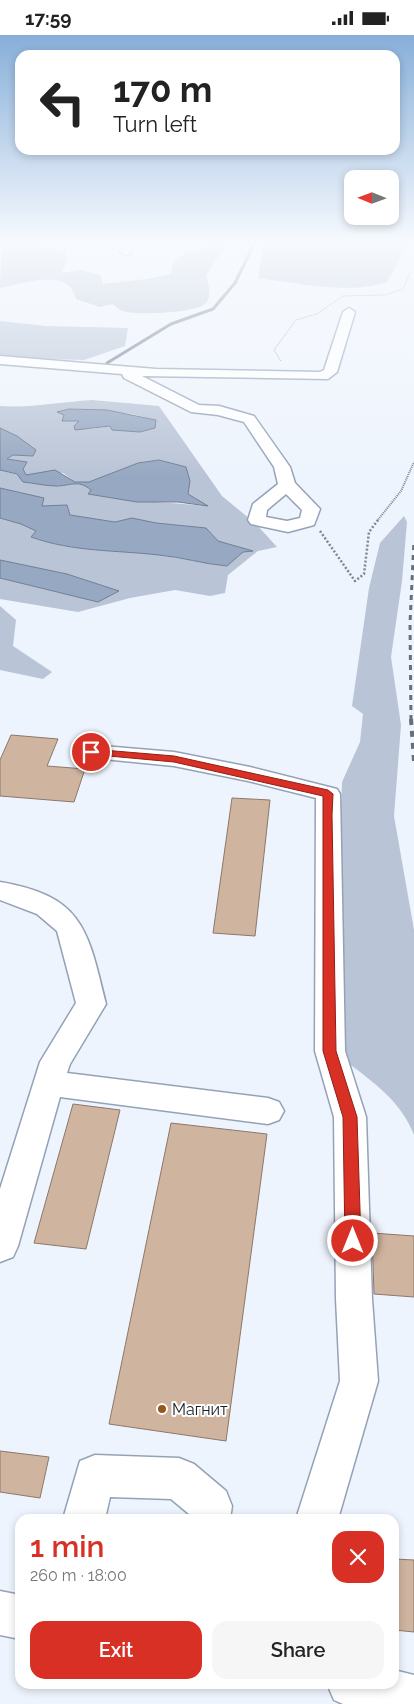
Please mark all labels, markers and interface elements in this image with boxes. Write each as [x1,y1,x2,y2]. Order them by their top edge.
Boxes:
text: 17:59 [25,7,71,29]
text: 170 m [113,69,212,110]
icon: left [30,70,95,135]
text: Turn left [113,111,197,137]
north arrow [344,170,399,225]
map controls [344,170,399,225]
pin [70,731,112,773]
icon: arrive [77,738,105,766]
position arrow [326,1214,378,1266]
place label: Магнит [172,1400,228,1419]
marker: Магнит [156,1403,168,1415]
text: 1 min [30,1529,105,1564]
button: close [332,1531,384,1583]
text: 260 m · 18:00 [30,1566,127,1585]
button: Exit [30,1621,202,1679]
button: Share [212,1621,384,1679]

